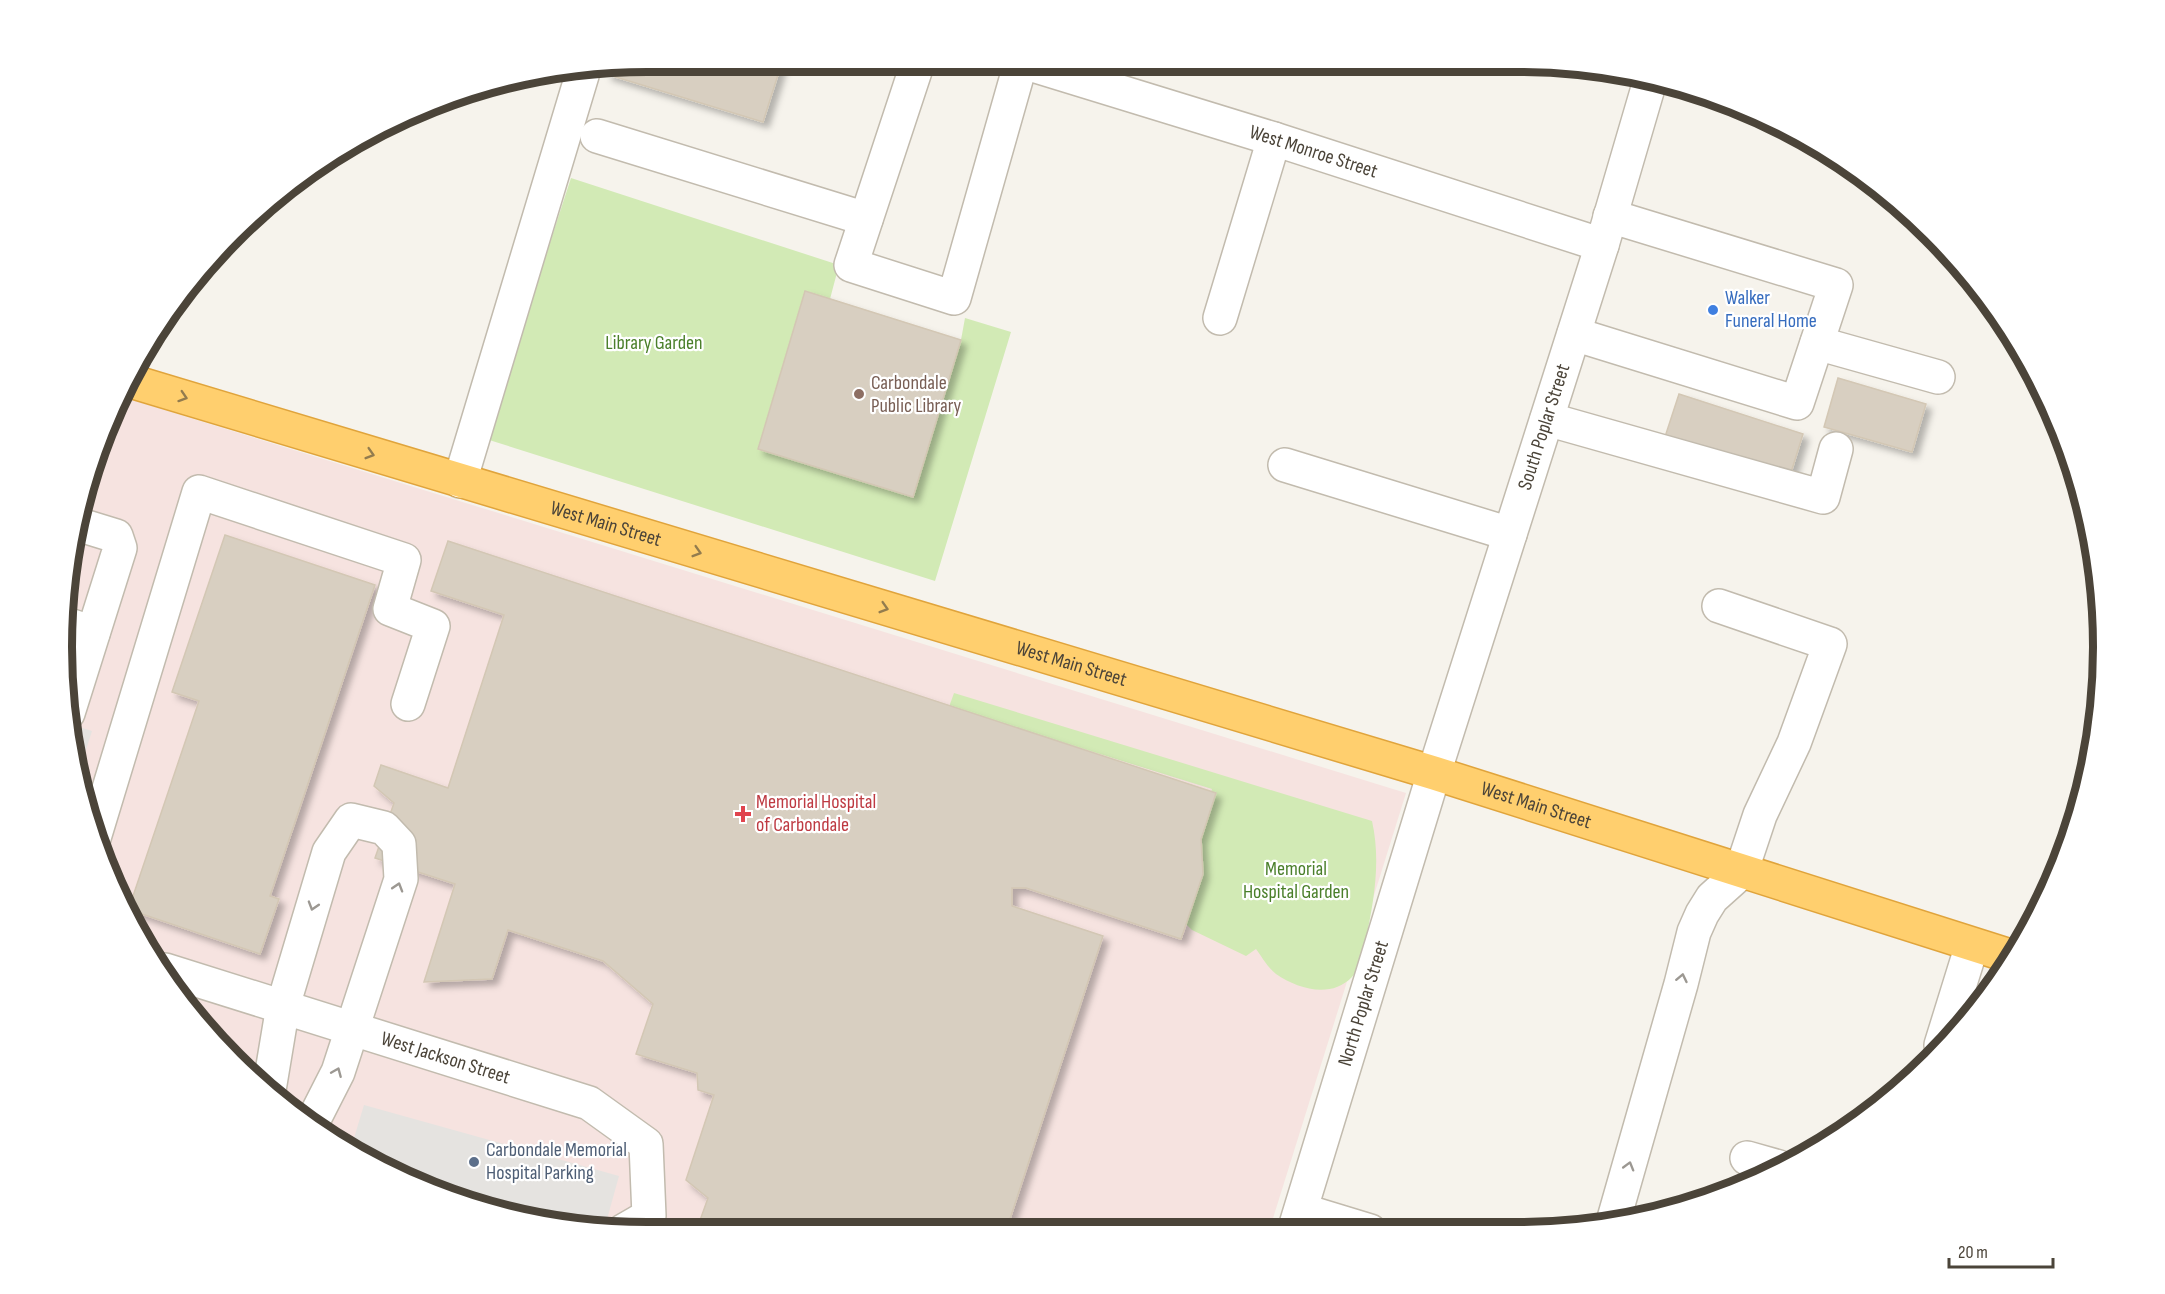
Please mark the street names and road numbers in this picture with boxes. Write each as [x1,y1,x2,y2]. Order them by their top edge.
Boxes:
street label: West Monroe Street [1246,120,1381,184]
street label: South Poplar Street [1513,361,1575,493]
street label: West Main Street [548,496,664,552]
street label: West Main Street [1013,636,1130,692]
street label: West Main Street [1478,777,1594,834]
street label: North Poplar Street [1333,938,1394,1069]
street label: West Jackson Street [378,1027,513,1089]

